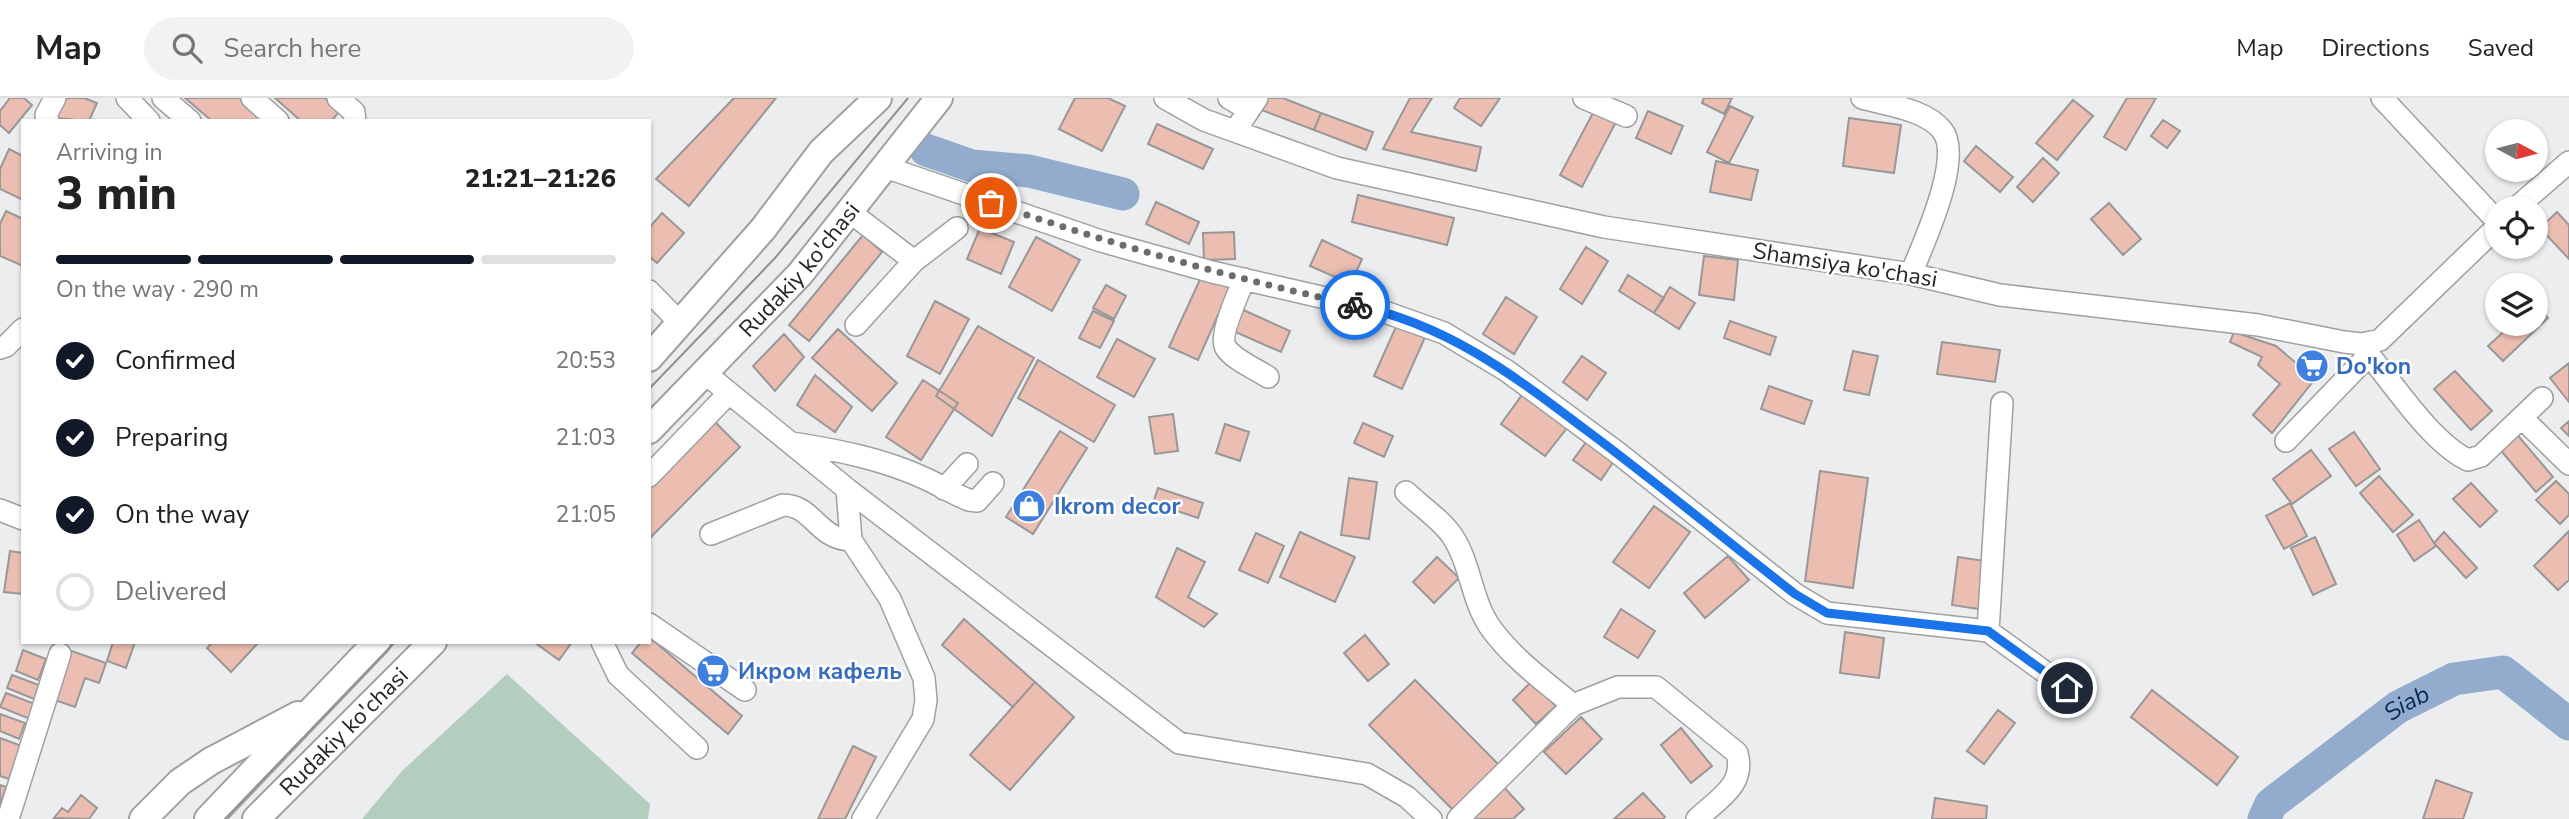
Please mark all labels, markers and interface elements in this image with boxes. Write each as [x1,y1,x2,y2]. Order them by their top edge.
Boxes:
search box [144,17,634,80]
text: Map [35,26,102,71]
icon: search [168,29,206,67]
text: Search here [224,31,361,66]
text: Map [2236,32,2283,64]
text: Directions [2321,32,2430,64]
text: Saved [2468,32,2534,64]
north arrow [2485,119,2548,182]
map controls [2485,119,2548,336]
text: Arriving in [56,137,163,168]
text: 21:21–21:26 [465,161,616,196]
text: 3 min [56,162,177,225]
pin [961,173,1021,233]
icon: bag [972,184,1010,222]
street label: Rudakiy ko'chasi [732,195,867,344]
button: locate [2485,196,2548,259]
street label: Shamsiya ko'chasi [1750,235,1940,295]
courier [1320,270,1390,340]
button: layers [2485,273,2548,336]
text: On the way · 290 m [56,274,259,305]
icon: bike [1336,286,1374,324]
icon: check [56,342,94,380]
text: Confirmed [115,343,236,378]
text: 20:53 [556,345,616,376]
supermarket icon: Do'kon [2293,347,2331,385]
place label: Do'kon [2336,351,2411,382]
icon: check [56,419,94,457]
text: Preparing [115,420,228,455]
text: 21:03 [556,422,616,453]
shop icon: Ikrom decor [1010,487,1048,525]
place label: Ikrom decor [1054,491,1180,522]
icon: check [56,496,94,534]
text: On the way [115,497,249,532]
text: 21:05 [556,499,616,530]
text: Delivered [115,574,227,609]
supermarket icon: Икром кафель [694,652,732,690]
place label: Икром кафель [738,656,902,687]
pin [2037,658,2097,718]
street label: Rudakiy ko'chasi [273,660,415,802]
icon: home [2048,669,2086,707]
water label: Siab [2377,678,2435,728]

